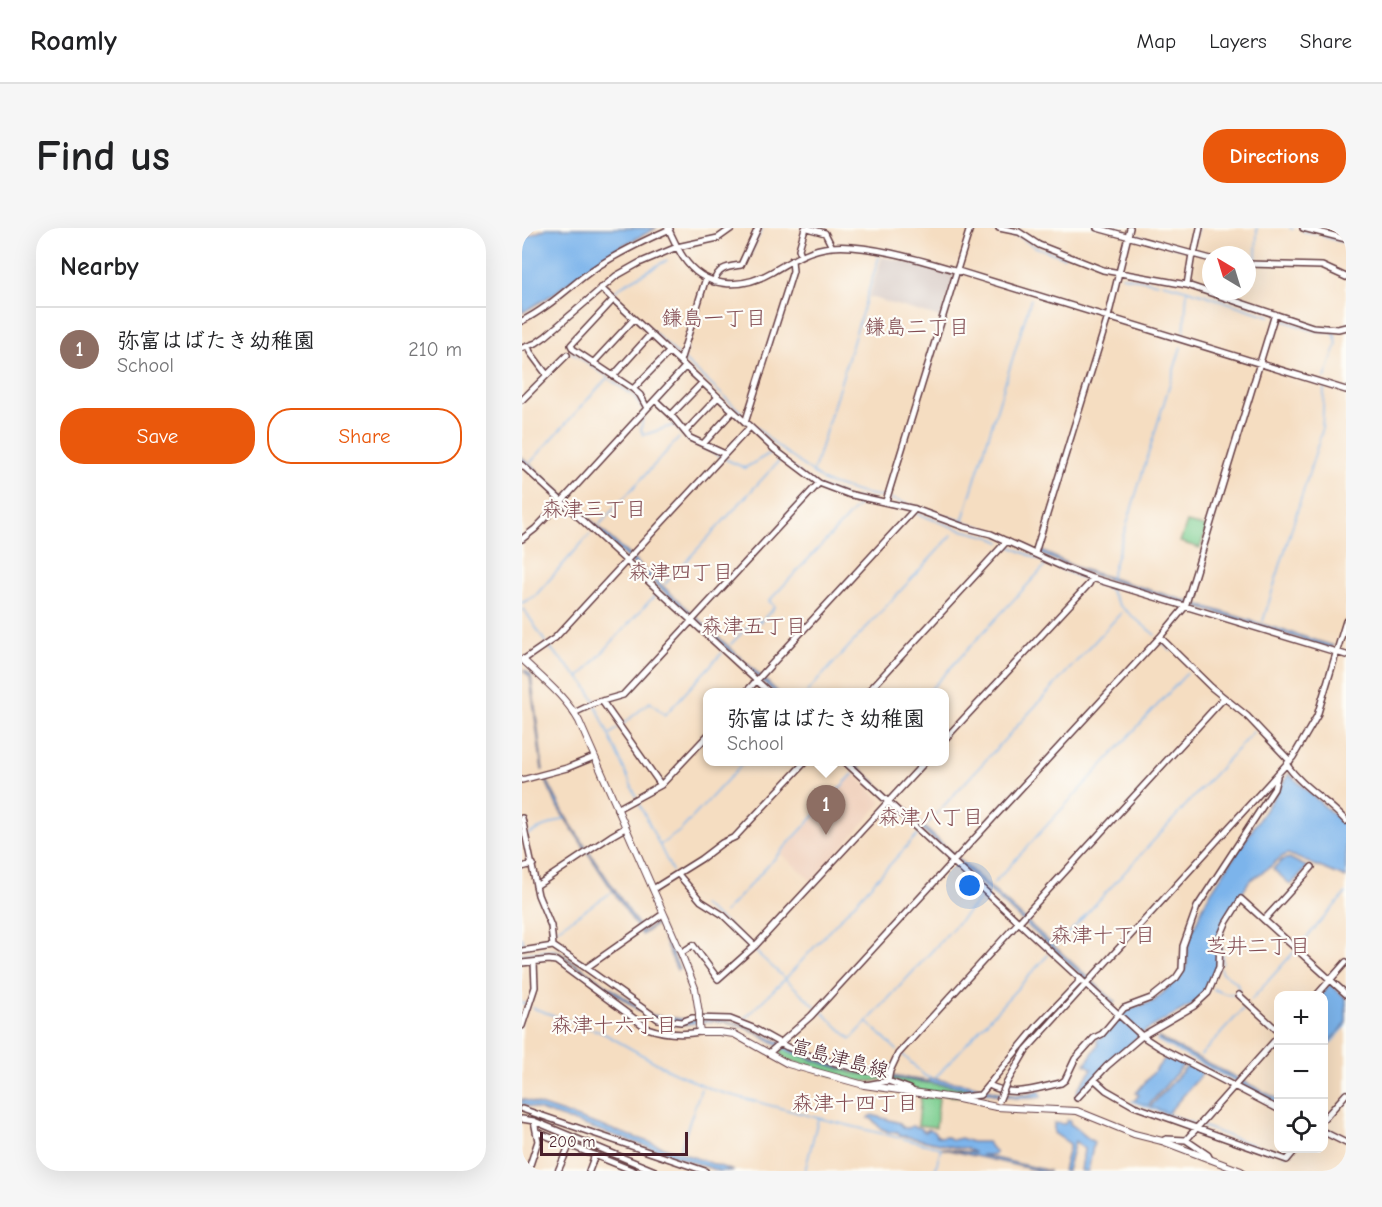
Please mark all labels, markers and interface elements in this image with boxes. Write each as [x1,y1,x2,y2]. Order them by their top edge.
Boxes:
text: Roamly [30,25,117,57]
text: Map [1137,29,1176,53]
text: Layers [1209,29,1267,53]
text: Share [1300,29,1352,53]
button: Directions [1203,129,1346,183]
text: Find us [36,132,170,181]
north arrow [1202,246,1256,300]
text: Nearby [60,252,139,282]
district label: 鎌島一丁目 [662,306,767,330]
district label: 鎌島二丁目 [865,315,970,339]
text: 弥富はばたき幼稚園 [117,328,315,354]
text: 1 [76,338,83,361]
text: 210 m [408,338,462,361]
text: School [117,354,174,377]
button: Save [60,408,255,464]
button: Share [267,408,462,464]
district label: 森津三丁目 [542,497,647,521]
district label: 森津四丁目 [629,560,734,584]
district label: 森津五丁目 [702,614,807,638]
popup [703,688,949,766]
text: 弥富はばたき幼稚園 [727,706,925,732]
text: School [727,732,784,755]
pin: 1 [806,786,846,835]
district label: 森津八丁目 [879,805,984,829]
your location [955,871,984,900]
district label: 森津十丁目 [1051,923,1156,947]
district label: 芝井二丁目 [1206,934,1311,958]
map controls [1274,991,1328,1153]
button: + [1274,991,1328,1045]
district label: 森津十六丁目 [551,1013,677,1037]
street label: 富島津島線 [789,1034,891,1083]
button: − [1274,1045,1328,1099]
district label: 森津十四丁目 [792,1091,918,1115]
button: locate [1274,1099,1328,1153]
scale bar [540,1129,688,1156]
text: 200 m [549,1133,595,1151]

